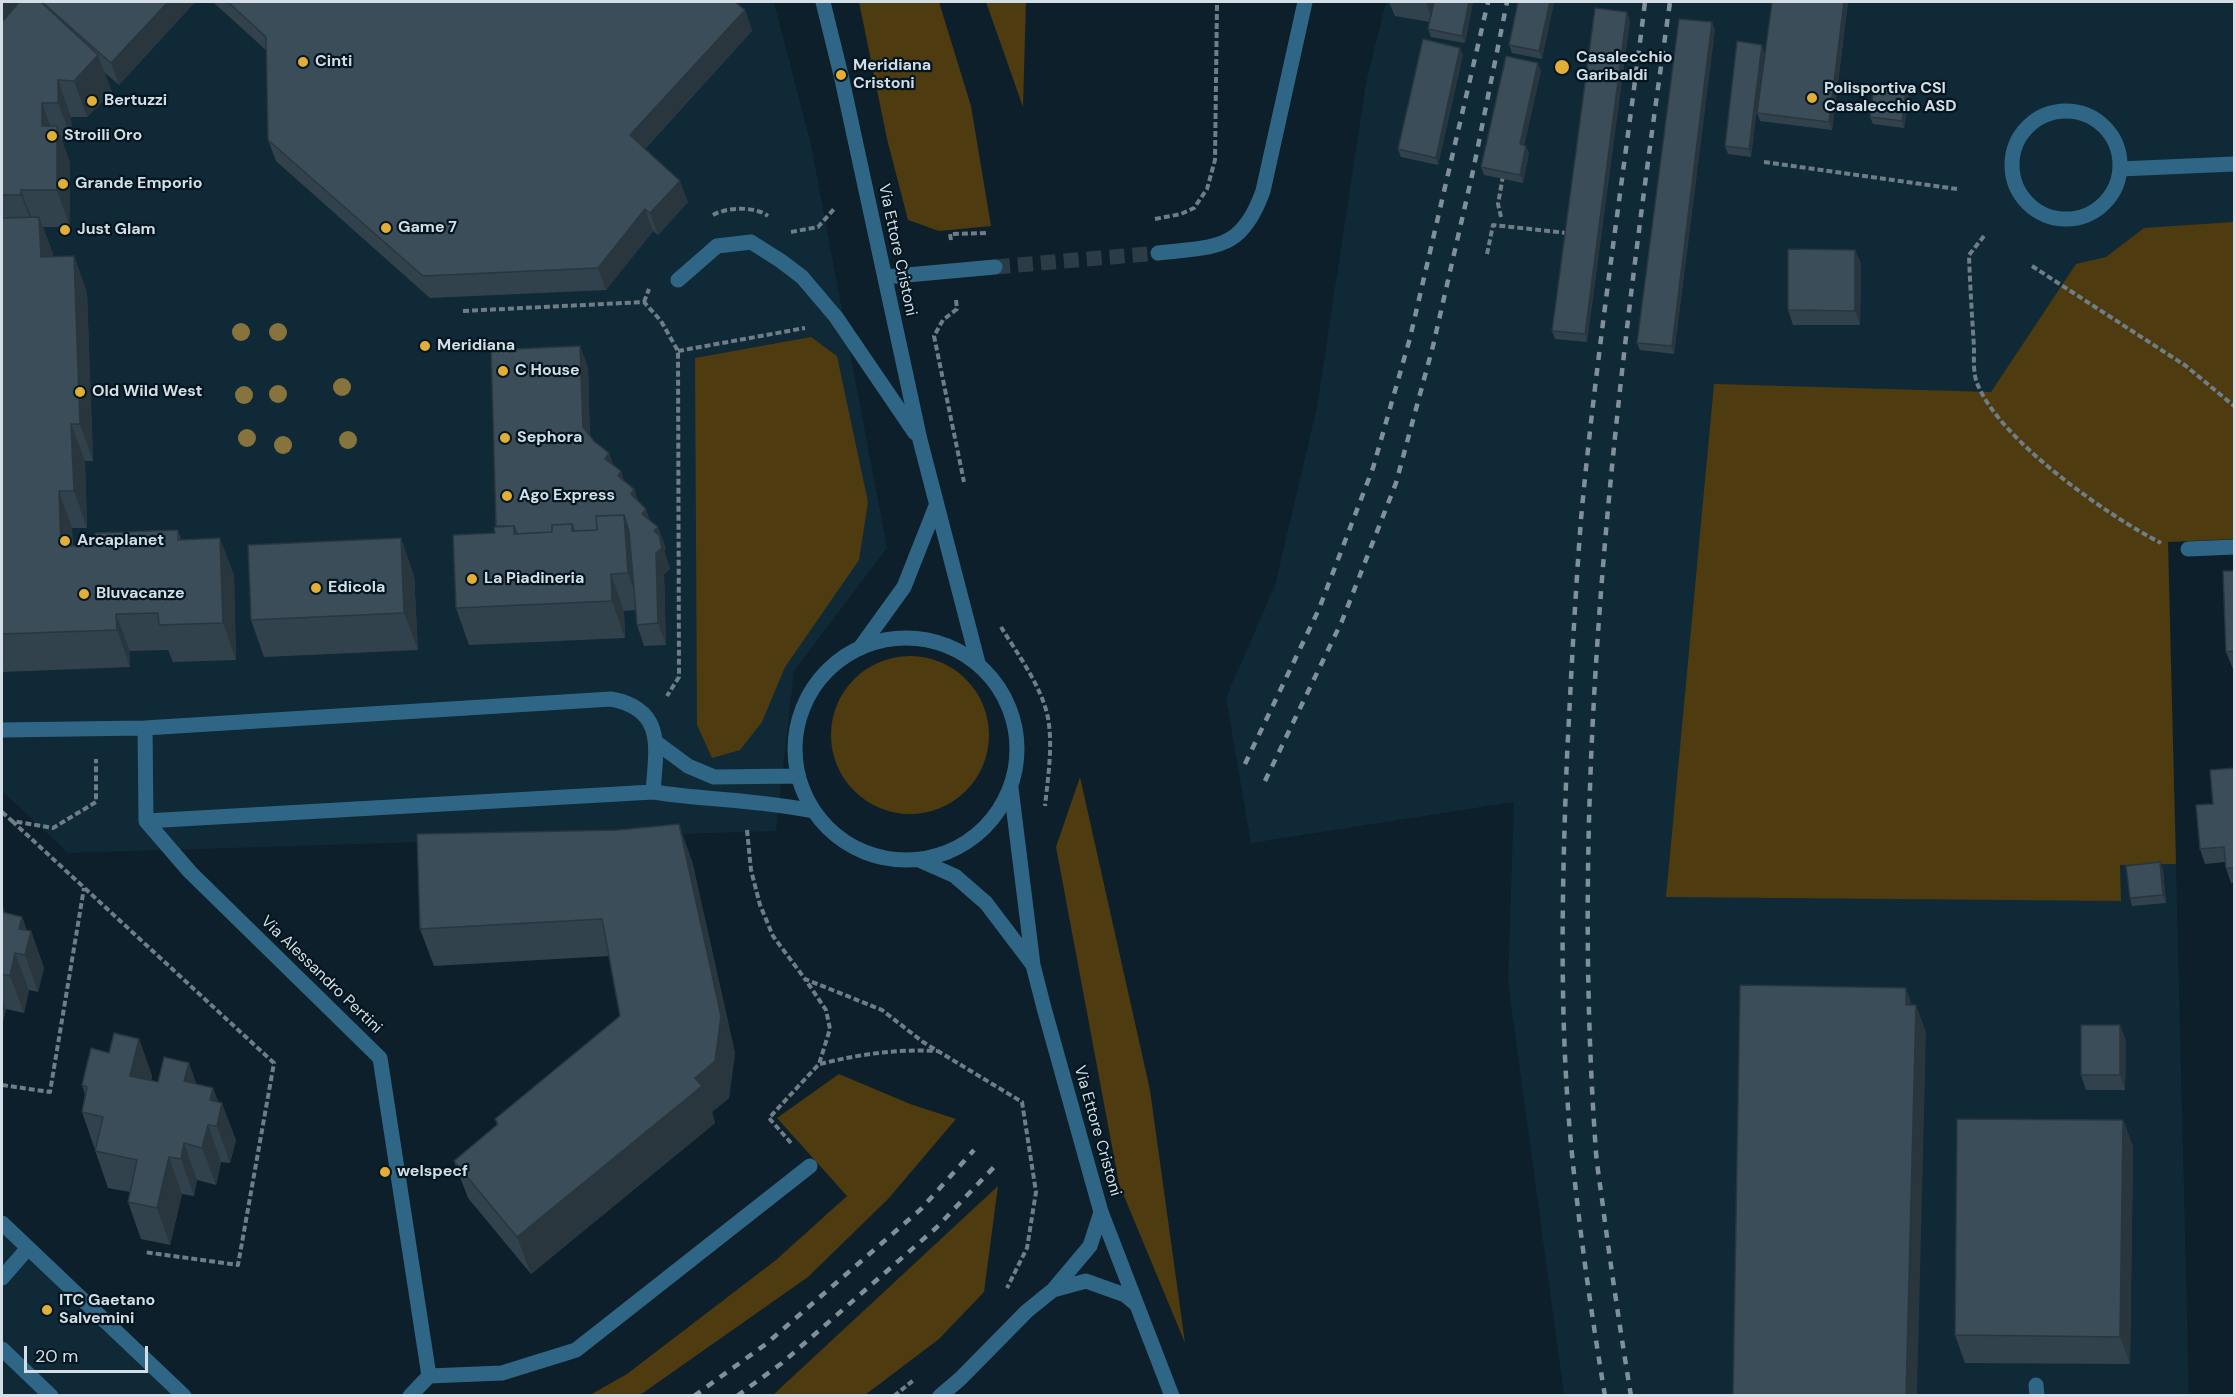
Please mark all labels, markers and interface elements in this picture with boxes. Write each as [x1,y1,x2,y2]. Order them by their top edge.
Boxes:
place label: Casalecchio Garibaldi [1576,48,1672,86]
place label: Cinti [315,52,352,72]
marker: Cinti [296,55,310,69]
place label: Meridiana Cristoni [853,56,931,94]
marker: Casalecchio Garibaldi [1553,58,1571,76]
marker: Meridiana Cristoni [834,68,848,82]
place label: Polisportiva CSI Casalecchio ASD [1824,79,1957,117]
place label: Bertuzzi [104,91,167,111]
marker: Polisportiva CSI Casalecchio ASD [1805,91,1819,105]
marker: Bertuzzi [85,94,99,108]
place label: Stroili Oro [64,126,142,146]
marker: Stroili Oro [45,129,59,143]
place label: Grande Emporio [75,174,202,194]
marker: Grande Emporio [56,177,70,191]
street label: Via Ettore Cristoni [874,182,920,318]
place label: Game 7 [398,218,457,238]
place label: Just Glam [77,220,156,240]
marker: Game 7 [379,221,393,235]
marker: Just Glam [58,223,72,237]
place label: Meridiana [437,336,515,356]
marker: Meridiana [418,339,432,353]
place label: C House [515,361,580,381]
marker: C House [496,364,510,378]
place label: Old Wild West [92,382,202,402]
marker: Old Wild West [73,385,87,399]
place label: Sephora [517,428,582,448]
marker: Sephora [498,431,512,445]
place label: Ago Express [519,486,615,506]
marker: Ago Express [500,489,514,503]
place label: Arcaplanet [77,531,164,551]
marker: Arcaplanet [58,534,72,548]
place label: La Piadineria [484,569,584,589]
marker: La Piadineria [465,572,479,586]
place label: Edicola [328,578,385,598]
marker: Edicola [309,581,323,595]
place label: Bluvacanze [96,584,185,604]
marker: Bluvacanze [77,587,91,601]
street label: Via Alessandro Pertini [256,912,386,1038]
street label: Via Ettore Cristoni [1069,1064,1125,1198]
place label: welspecf [397,1162,468,1182]
marker: welspecf [378,1165,392,1179]
place label: ITC Gaetano Salvemini [59,1291,155,1329]
marker: ITC Gaetano Salvemini [40,1303,54,1317]
scale bar [27,1334,152,1372]
text: 20 m [35,1344,78,1368]

